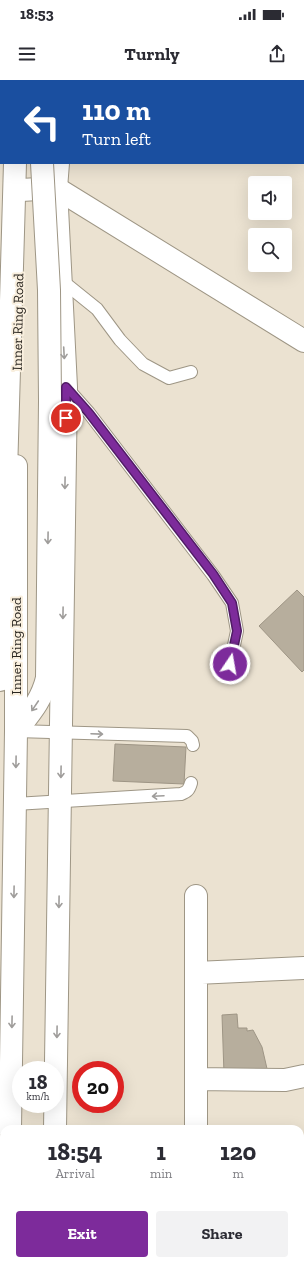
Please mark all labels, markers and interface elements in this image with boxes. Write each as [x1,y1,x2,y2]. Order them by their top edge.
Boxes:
text: 18:53 [20,5,54,23]
icon: menu [16,43,38,65]
text: Turnly [124,43,180,65]
icon: share [266,43,288,65]
text: 110 m [82,94,151,127]
icon: left [16,96,68,148]
text: Turn left [82,128,151,150]
map controls [248,176,292,272]
button: sound [248,176,292,220]
button: search [248,228,292,272]
street label: Inner Ring Road [9,273,27,371]
one-way arrow [61,346,68,359]
pin [49,401,83,435]
icon: arrive [55,407,77,429]
one-way arrow [61,476,69,489]
one-way arrow [44,531,52,544]
street label: Inner Ring Road [8,597,25,695]
one-way arrow [59,606,67,619]
position arrow [209,643,251,685]
one-way arrow [31,700,39,711]
one-way arrow [90,730,103,738]
one-way arrow [12,755,20,768]
one-way arrow [57,765,65,778]
one-way arrow [152,792,165,799]
one-way arrow [10,885,18,898]
one-way arrow [55,895,63,908]
one-way arrow [8,1015,16,1028]
one-way arrow [53,1025,61,1038]
speed limit sign: 20 [72,1061,124,1113]
text: 18 [29,1070,47,1094]
text: km/h [27,1091,49,1103]
text: 18:54 [48,1137,102,1166]
text: 1 [156,1137,166,1166]
text: 120 [220,1137,256,1166]
text: Arrival [55,1166,95,1181]
text: min [150,1166,172,1181]
text: m [233,1166,244,1181]
button: Exit [16,1211,148,1257]
button: Share [156,1211,288,1257]

